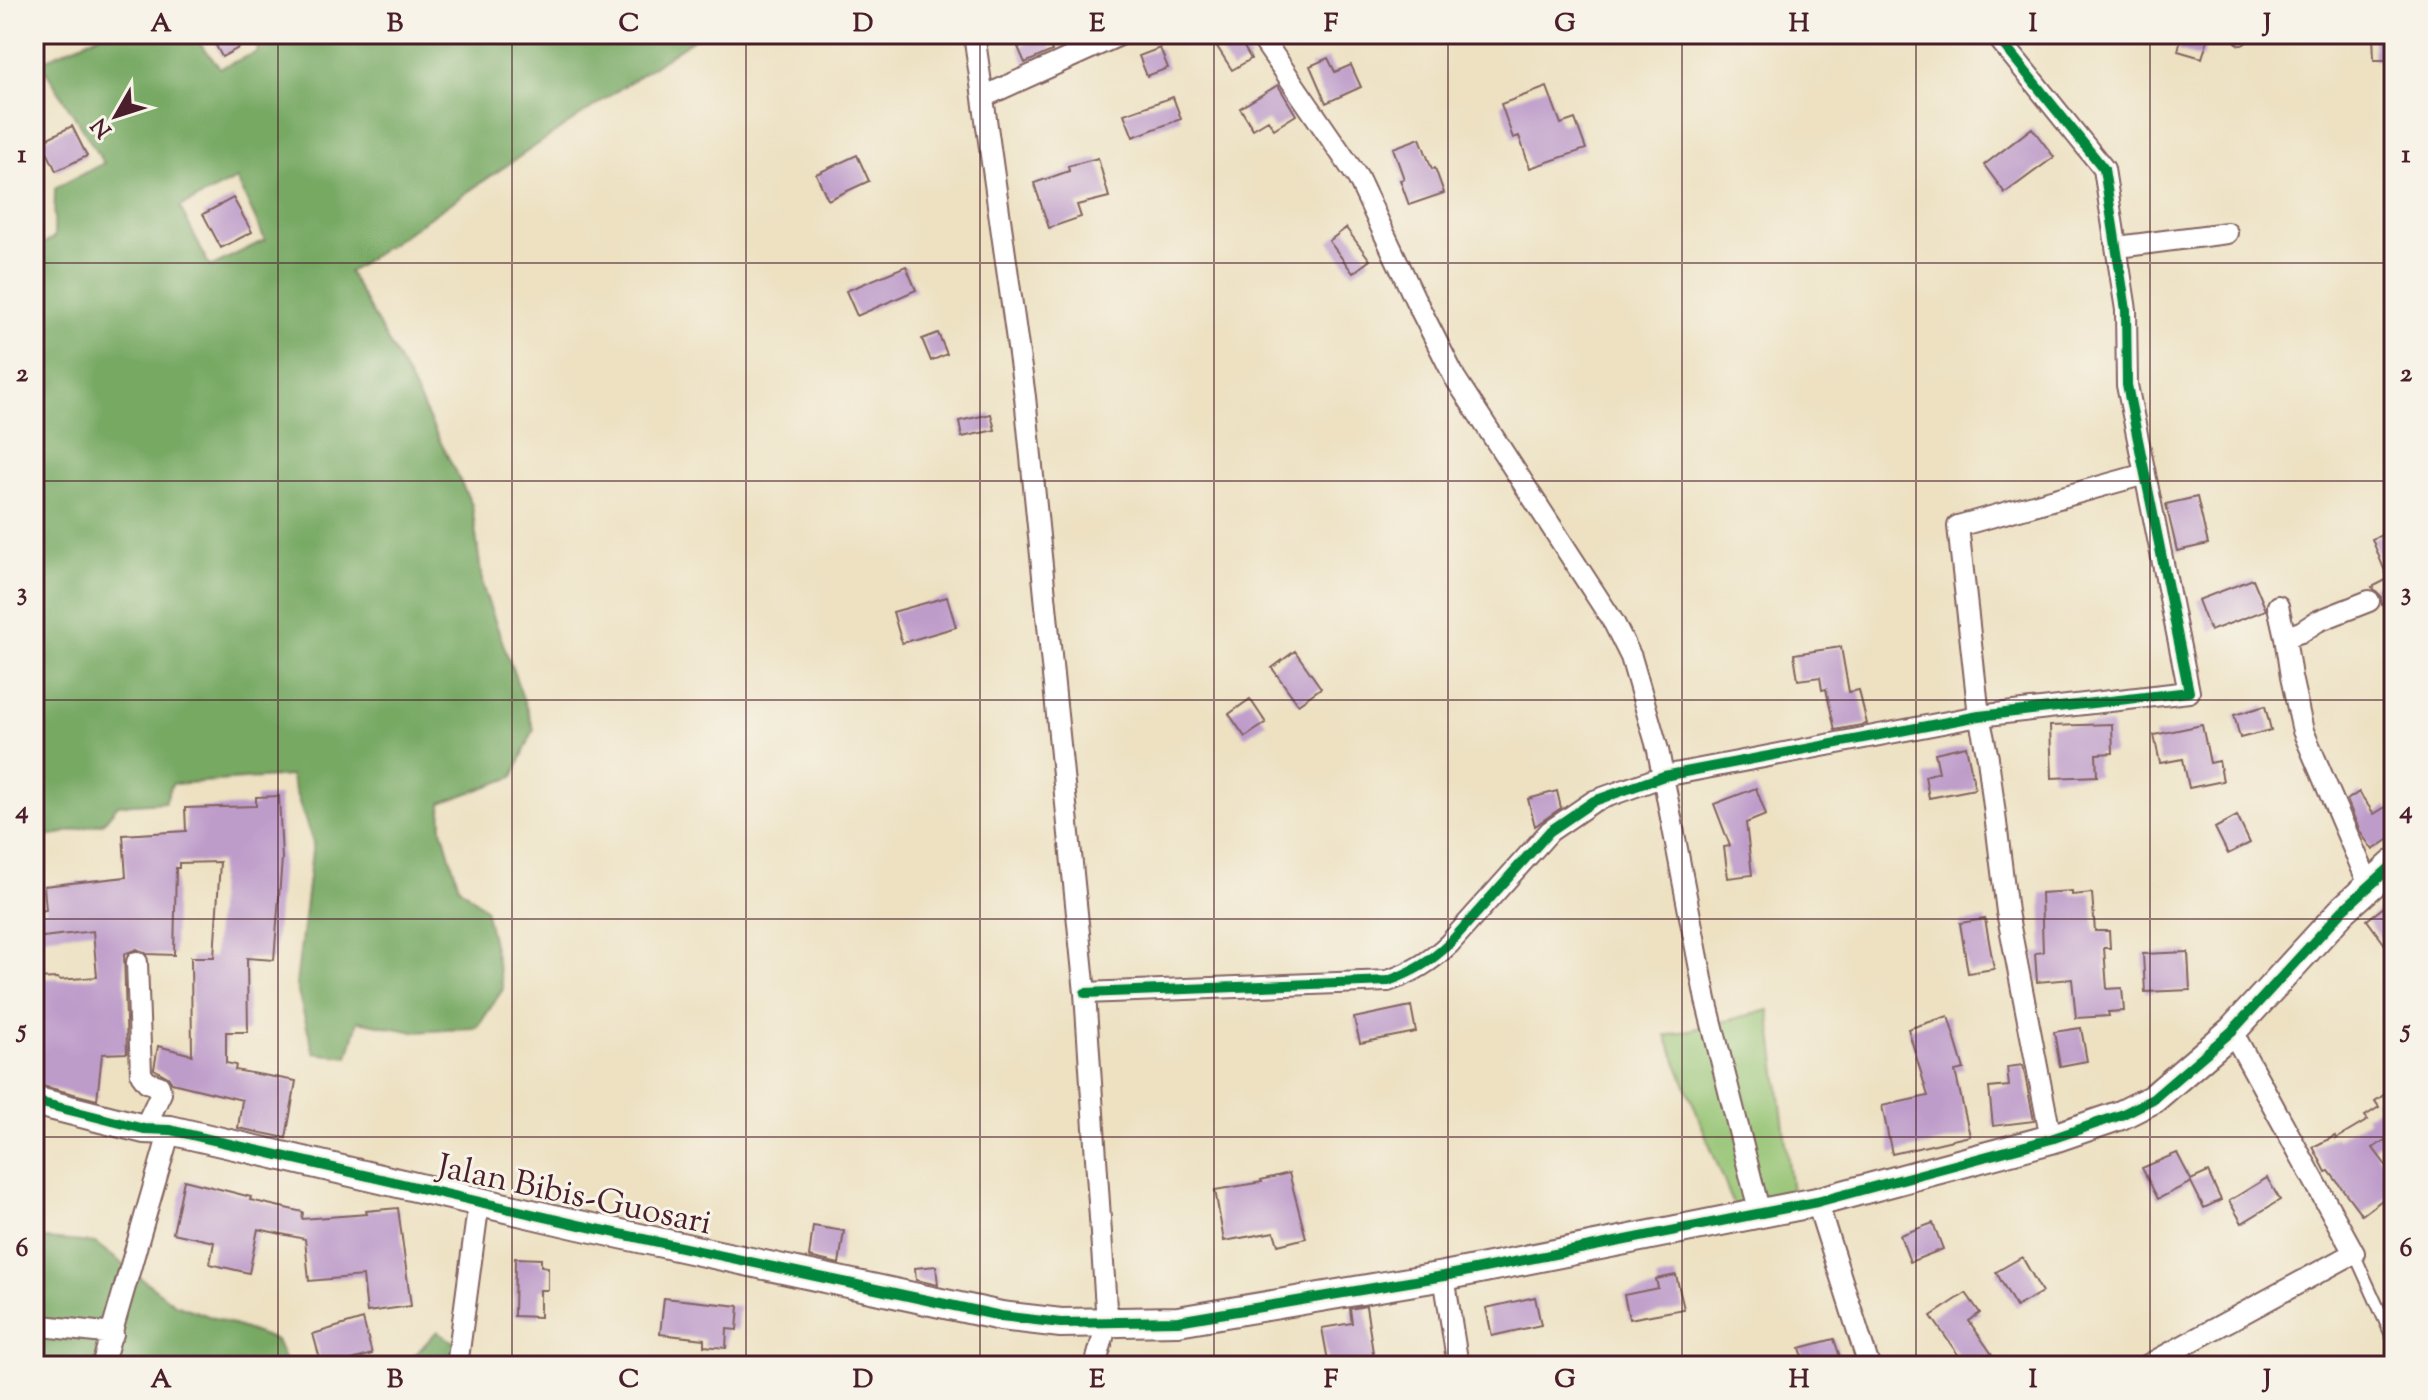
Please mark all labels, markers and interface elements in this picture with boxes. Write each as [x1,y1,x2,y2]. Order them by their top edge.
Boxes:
text: A [150,6,172,43]
text: B [387,6,404,43]
text: C [619,6,639,43]
text: D [853,6,873,43]
text: E [1089,6,1105,43]
text: F [1324,6,1339,43]
text: G [1554,6,1576,43]
text: H [1789,6,1810,43]
text: I [2029,6,2038,43]
text: J [2261,6,2271,43]
north arrow [76,76,156,156]
text: N [85,109,121,144]
text: 1 [18,137,27,174]
text: 1 [2402,137,2411,174]
text: 2 [16,356,29,393]
text: 2 [2400,356,2413,393]
text: 3 [17,575,27,612]
text: 3 [2401,575,2411,612]
text: 4 [14,793,29,830]
text: 4 [2398,793,2413,830]
text: 5 [16,1012,27,1049]
text: 5 [2400,1012,2411,1049]
street label: Jalan Bibis-Guosari [431,1143,716,1249]
text: 6 [16,1231,29,1268]
text: 6 [2400,1231,2413,1268]
text: A [150,1362,172,1399]
text: B [387,1362,404,1399]
text: C [619,1362,639,1399]
text: D [853,1362,873,1399]
text: E [1089,1362,1105,1399]
text: F [1324,1362,1339,1399]
text: G [1554,1362,1576,1399]
text: H [1789,1362,1810,1399]
text: I [2029,1362,2038,1399]
text: J [2261,1362,2271,1399]

